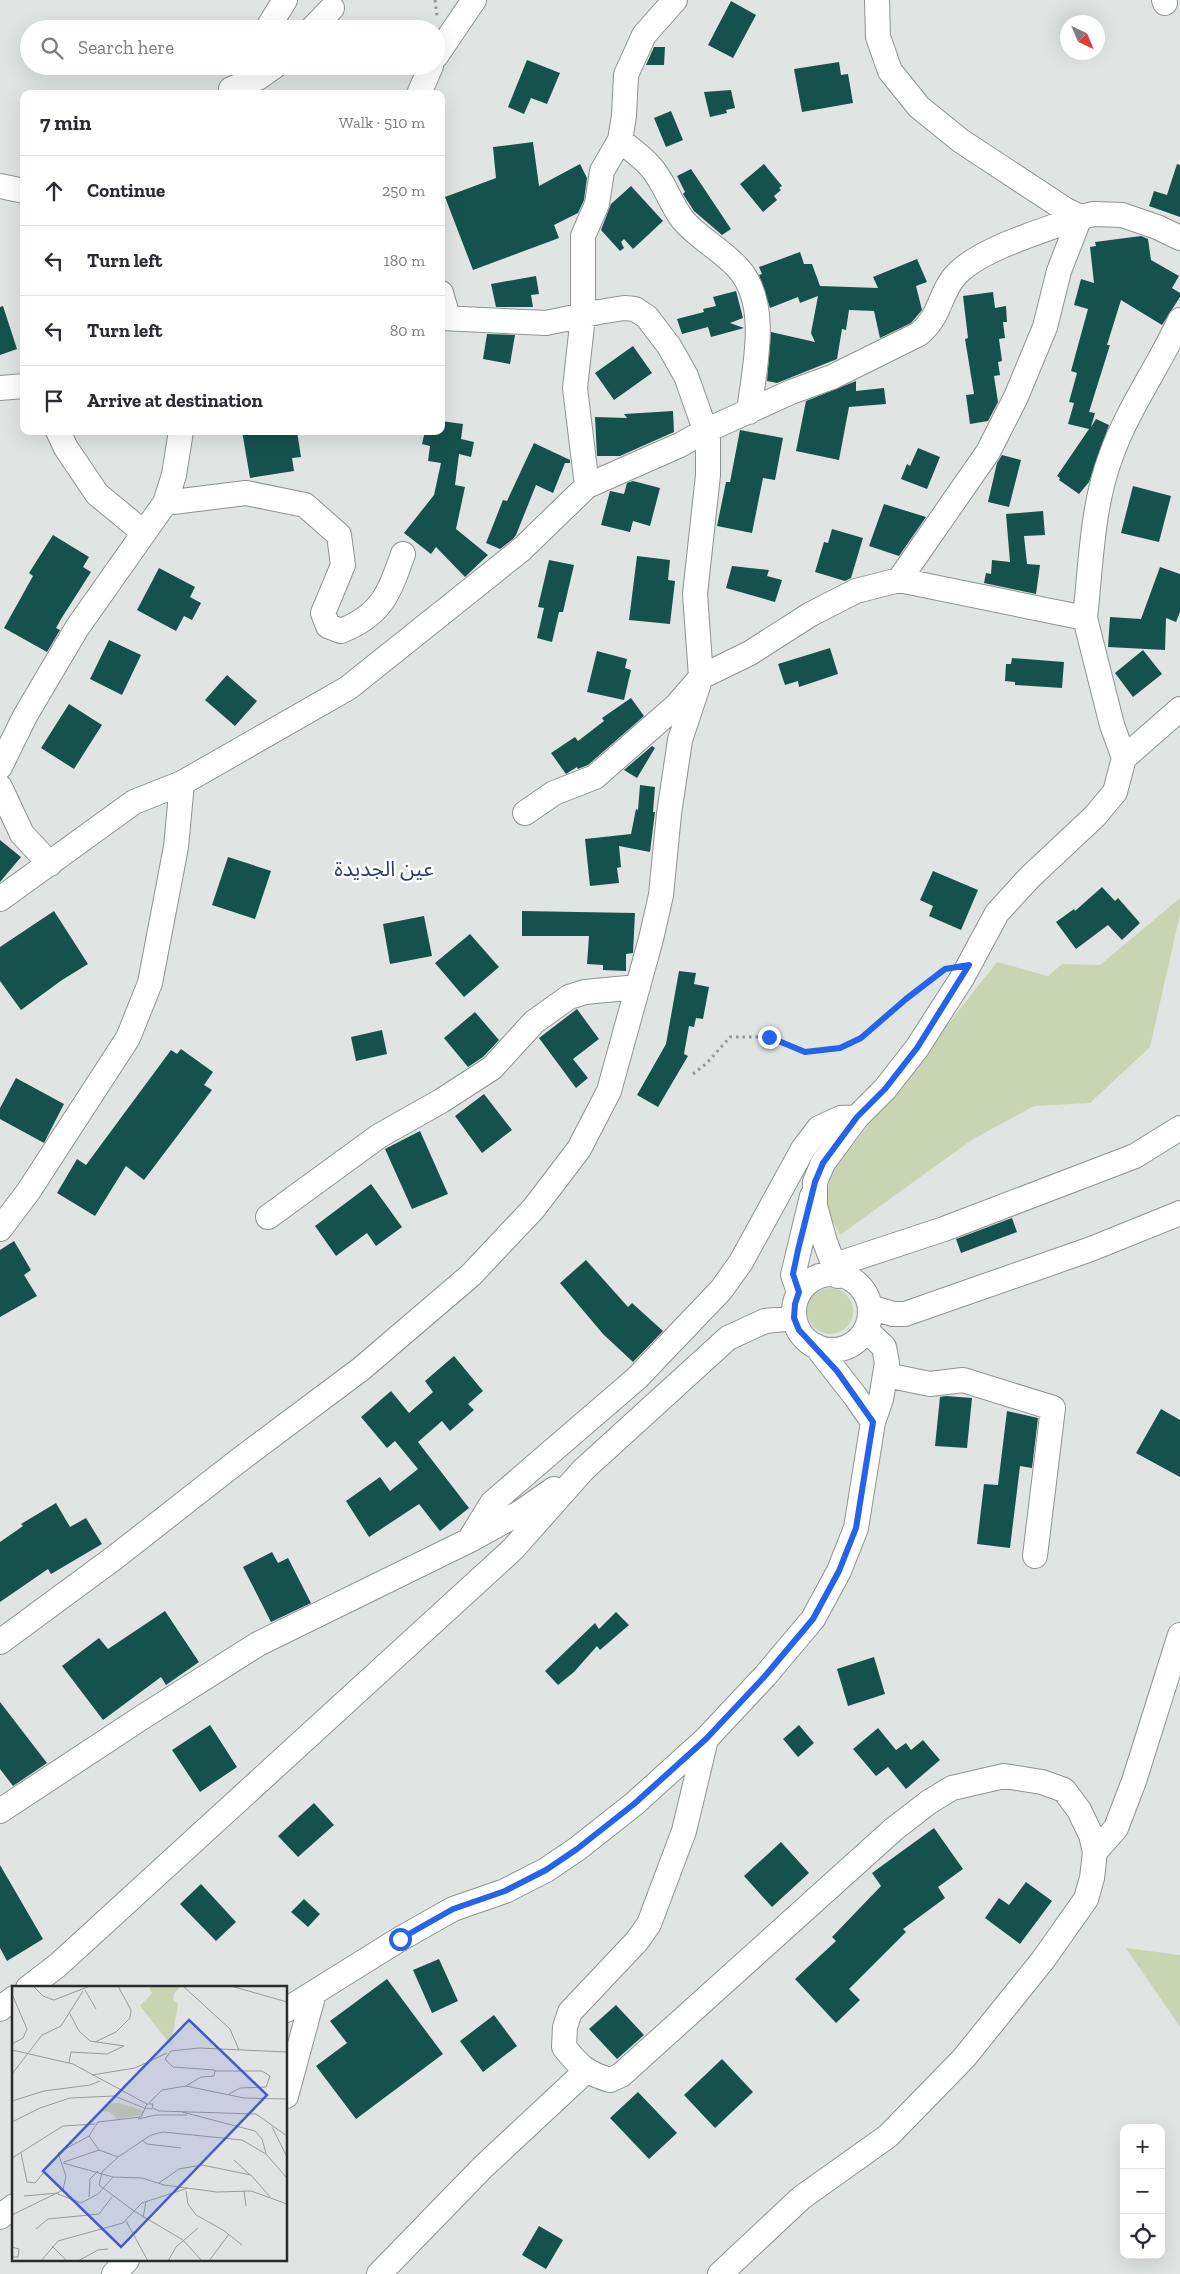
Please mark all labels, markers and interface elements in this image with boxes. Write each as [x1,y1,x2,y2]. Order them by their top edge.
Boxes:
north arrow [1060,15,1105,60]
search box [20,20,445,75]
icon: search [38,34,66,62]
text: Search here [78,36,174,59]
text: 7 min [40,110,91,135]
text: Walk · 510 m [339,113,425,132]
icon: ahead [40,177,68,205]
text: Continue [87,179,165,202]
text: 250 m [382,181,425,200]
icon: left [40,247,68,275]
text: Turn left [87,249,162,272]
text: 180 m [384,251,425,270]
icon: left [40,317,68,345]
text: Turn left [87,319,162,342]
text: 80 m [390,321,425,340]
icon: arrive [40,387,68,415]
text: Arrive at destination [87,389,263,412]
district label: عين الجديدة [334,856,434,881]
route end [758,1026,781,1049]
route start [389,1928,412,1951]
inset map [12,1986,288,2262]
map controls [1120,2124,1165,2259]
button: + [1120,2124,1165,2169]
button: − [1120,2169,1165,2214]
button: locate [1120,2214,1165,2259]

